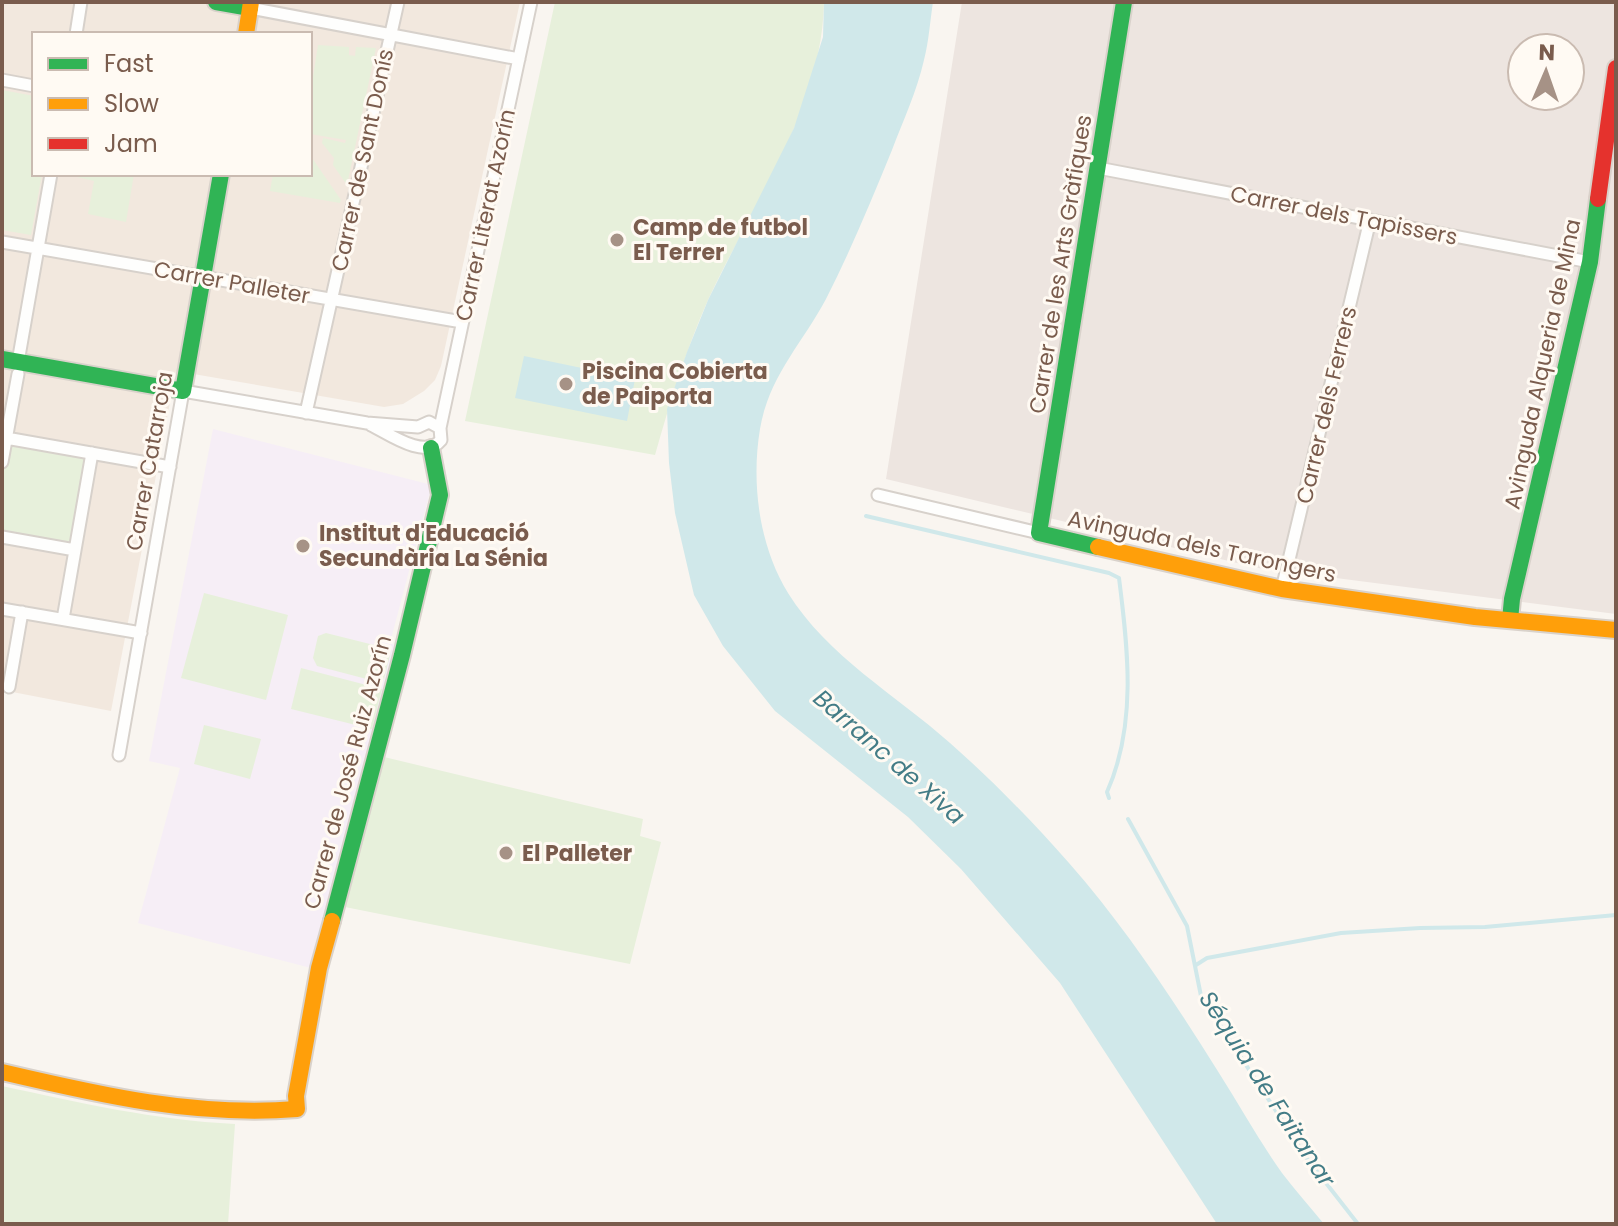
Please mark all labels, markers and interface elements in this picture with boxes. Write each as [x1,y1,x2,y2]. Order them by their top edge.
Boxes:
legend [32,32,312,176]
north arrow [1506,32,1586,112]
text: N [1538,37,1555,68]
street label: Carrer de Sant Donís [324,46,401,274]
text: Fast [104,47,154,80]
text: Slow [104,87,159,120]
street label: Carrer Literat Azorín [448,106,523,324]
street label: Carrer de les Arts Gràfiques [1022,112,1099,416]
text: Jam [104,127,158,160]
street label: Carrer dels Tapissers [1228,178,1460,253]
place label: Camp de futbol El Terrer [633,212,808,268]
street label: Avinguda Alqueria de Mina [1497,216,1588,512]
marker: Camp de futbol El Terrer [608,231,626,249]
street label: Carrer Palleter [151,254,312,311]
street label: Carrer dels Ferrers [1289,303,1364,507]
place label: Piscina Cobierta de Paiporta [582,356,768,412]
street label: Carrer Catarroja [118,369,181,553]
marker: Piscina Cobierta de Paiporta [557,375,575,393]
street label: Avinguda dels Tarongers [1065,503,1339,590]
place label: Institut d'Educació Secundària La Sénia [319,518,548,574]
marker: Institut d'Educació Secundària La Sénia [294,537,312,555]
street label: Carrer de José Ruiz Azorín [296,632,399,913]
water label: Barranc de Xiva [806,682,972,832]
place label: El Palleter [522,838,632,869]
marker: El Palleter [497,844,515,862]
water label: Séquia de Faitanar [1192,984,1344,1194]

